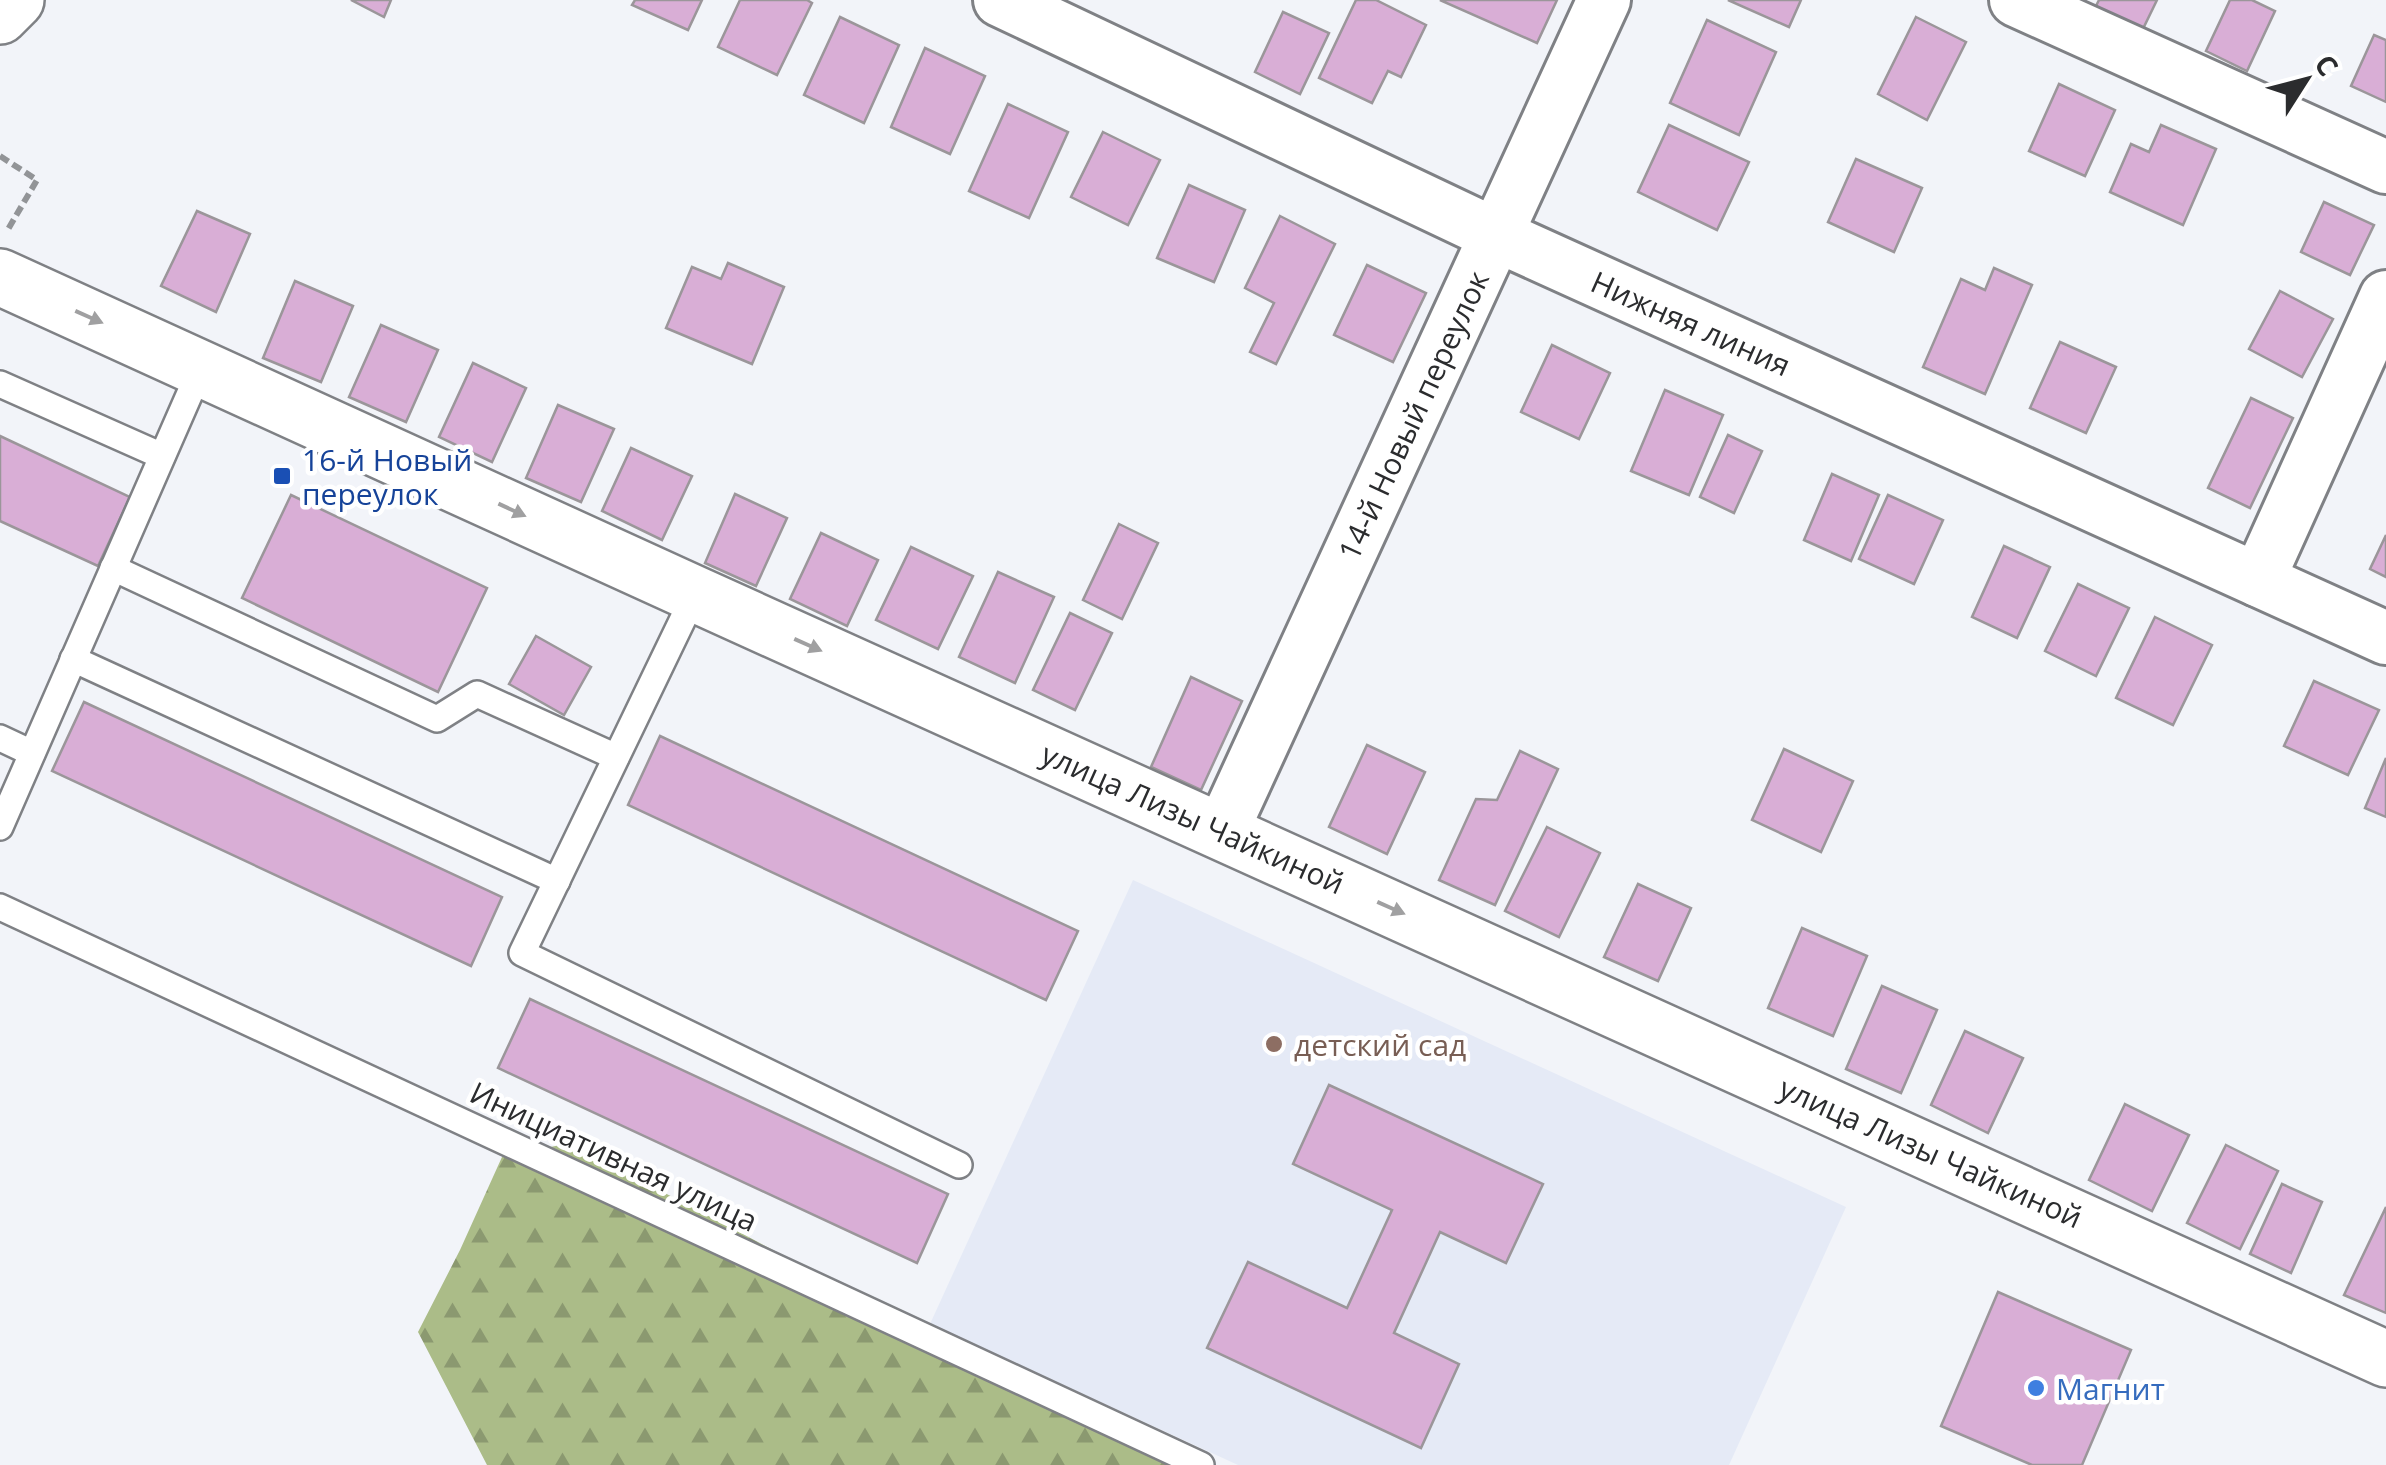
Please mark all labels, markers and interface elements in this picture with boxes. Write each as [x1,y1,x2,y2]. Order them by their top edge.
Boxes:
north arrow [2256,30,2356,130]
text: С [2306,46,2348,83]
street label: Нижняя линия [1585,261,1797,385]
street label: 14-й Новый переулок [1328,263,1498,566]
one-way arrow [75,309,104,326]
place label: 16-й Новый переулок [302,439,472,514]
marker: 16-й Новый переулок [271,465,293,487]
one-way arrow [498,502,527,519]
one-way arrow [794,636,823,653]
street label: улица Лизы Чайкиной [1035,733,1351,903]
one-way arrow [1377,899,1406,916]
place label: детский сад [1294,1024,1466,1065]
marker: детский сад [1263,1033,1285,1055]
street label: улица Лизы Чайкиной [1773,1067,2089,1237]
street label: Инициативная улица [464,1071,764,1241]
place label: Магнит [2056,1368,2165,1409]
marker: Магнит [2025,1377,2047,1399]

